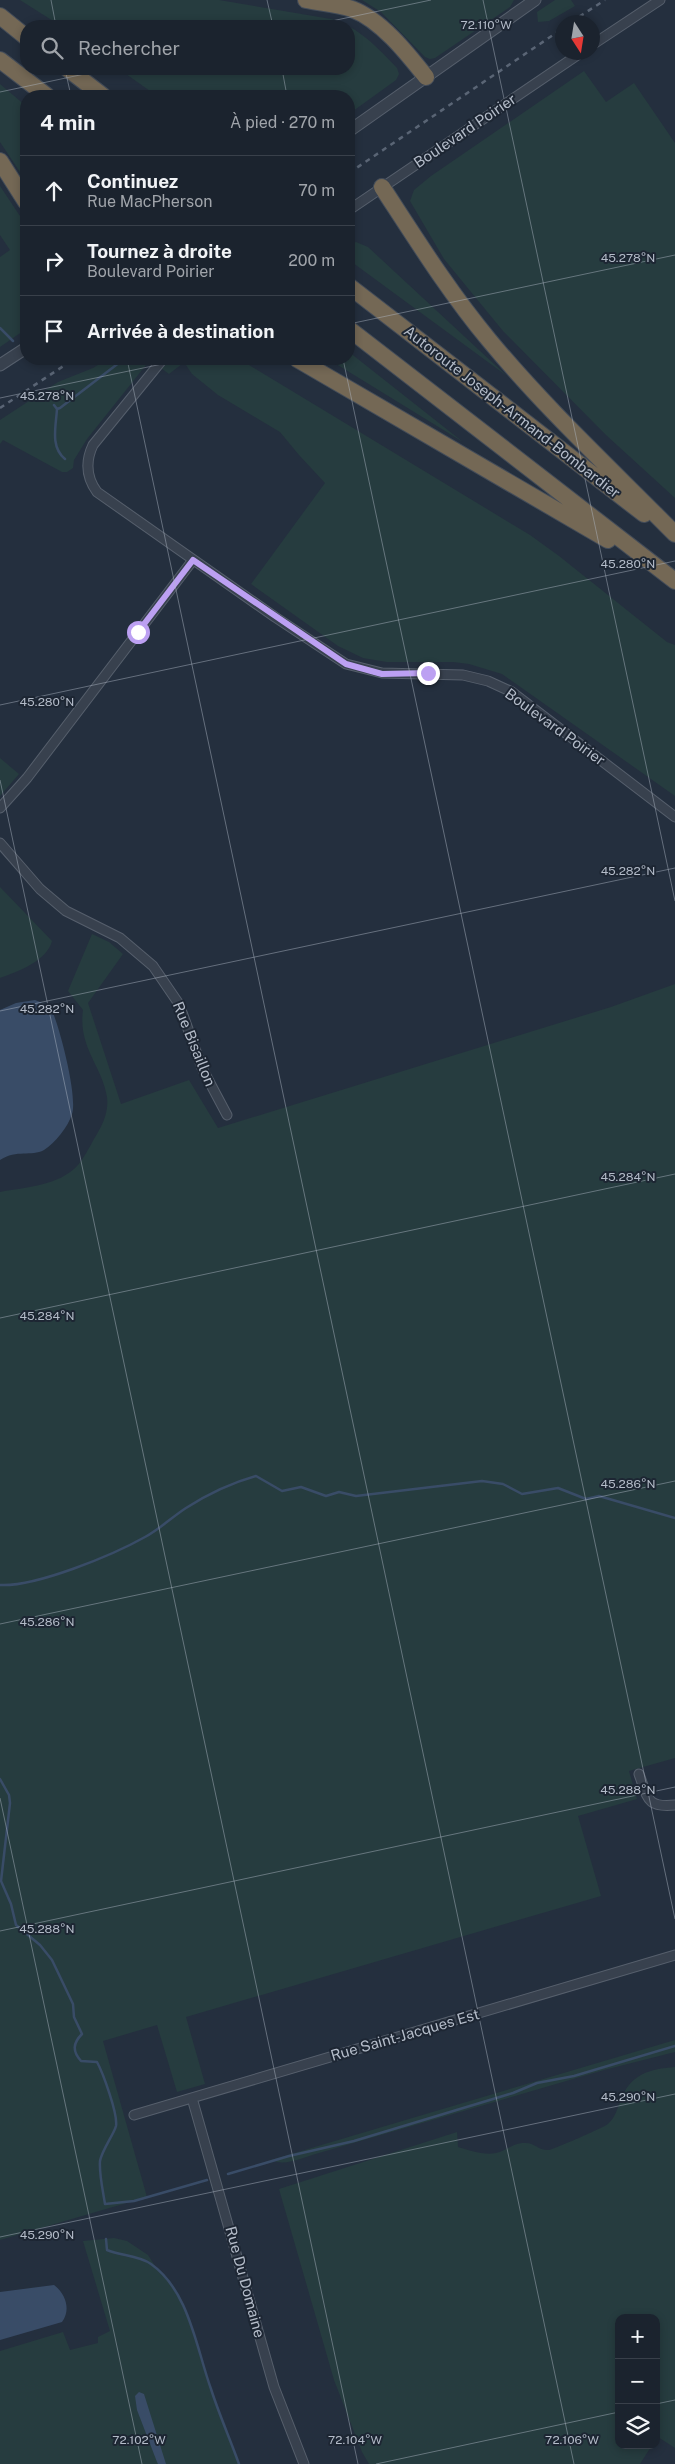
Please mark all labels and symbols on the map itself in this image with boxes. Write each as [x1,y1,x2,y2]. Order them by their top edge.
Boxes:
north arrow [555,15,600,60]
text: 72.110°W [460,18,512,32]
street label: Boulevard Poirier [410,90,519,171]
text: 45.278°N [601,251,655,265]
street label: Autoroute Joseph-Armand-Bombardier [401,322,624,501]
text: 45.278°N [20,389,74,403]
text: 45.280°N [601,557,655,571]
route start [127,621,150,644]
route end [417,662,440,685]
street label: Boulevard Poirier [502,685,609,769]
text: 45.280°N [20,695,74,709]
text: 45.282°N [601,864,655,878]
street label: Rue Bisaillon [170,999,219,1089]
text: 45.282°N [20,1002,74,1016]
text: 45.284°N [600,1170,656,1184]
text: 45.284°N [19,1309,75,1323]
text: 45.286°N [601,1477,656,1491]
text: 45.286°N [20,1615,75,1629]
text: 45.288°N [600,1783,656,1797]
text: 45.288°N [19,1922,75,1936]
street label: Rue Saint-Jacques Est [329,2005,481,2064]
text: 45.290°N [601,2090,655,2104]
street label: Rue Du Domaine [222,2224,269,2339]
text: 45.290°N [20,2228,74,2242]
text: 72.102°W [112,2433,166,2447]
text: 72.104°W [328,2433,382,2447]
text: 72.106°W [545,2433,599,2447]

